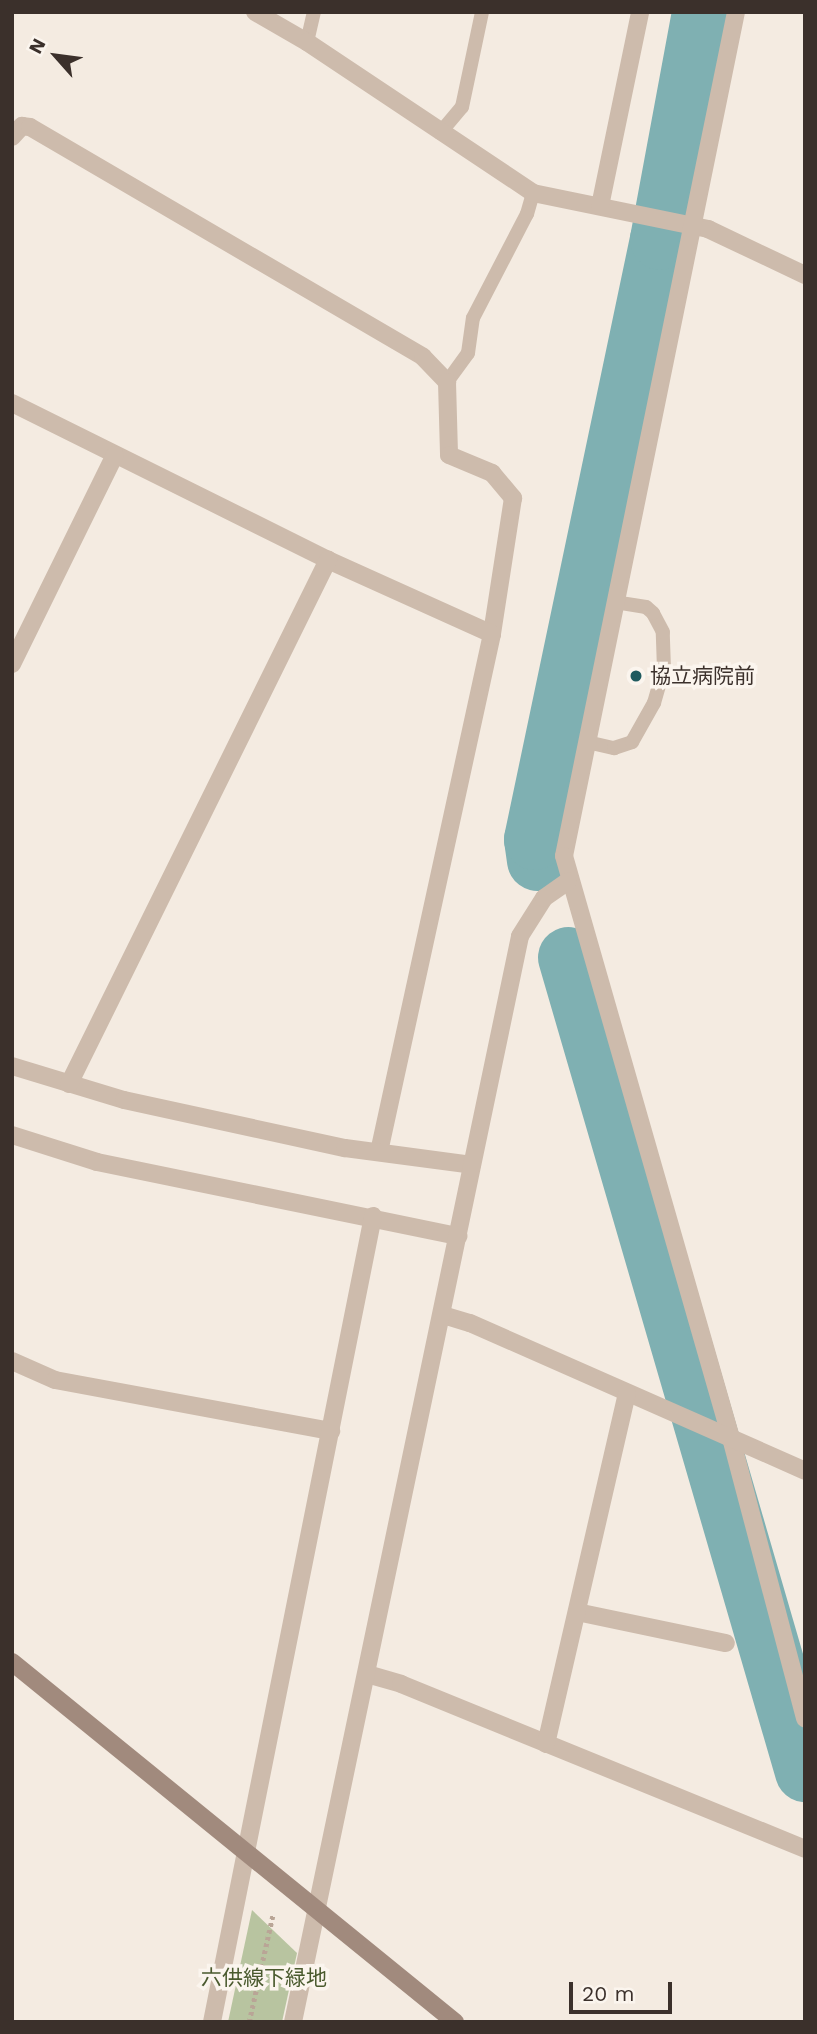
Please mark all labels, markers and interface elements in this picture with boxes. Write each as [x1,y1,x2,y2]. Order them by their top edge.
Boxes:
north arrow [21,21,91,91]
text: N [24,34,50,58]
place label: 協立病院前 [650,663,755,689]
marker: 協立病院前 [628,668,644,684]
park label: 六供線下緑地 [201,1965,327,1991]
scale bar [572,1968,675,2012]
text: 20 m [582,1981,634,2006]

